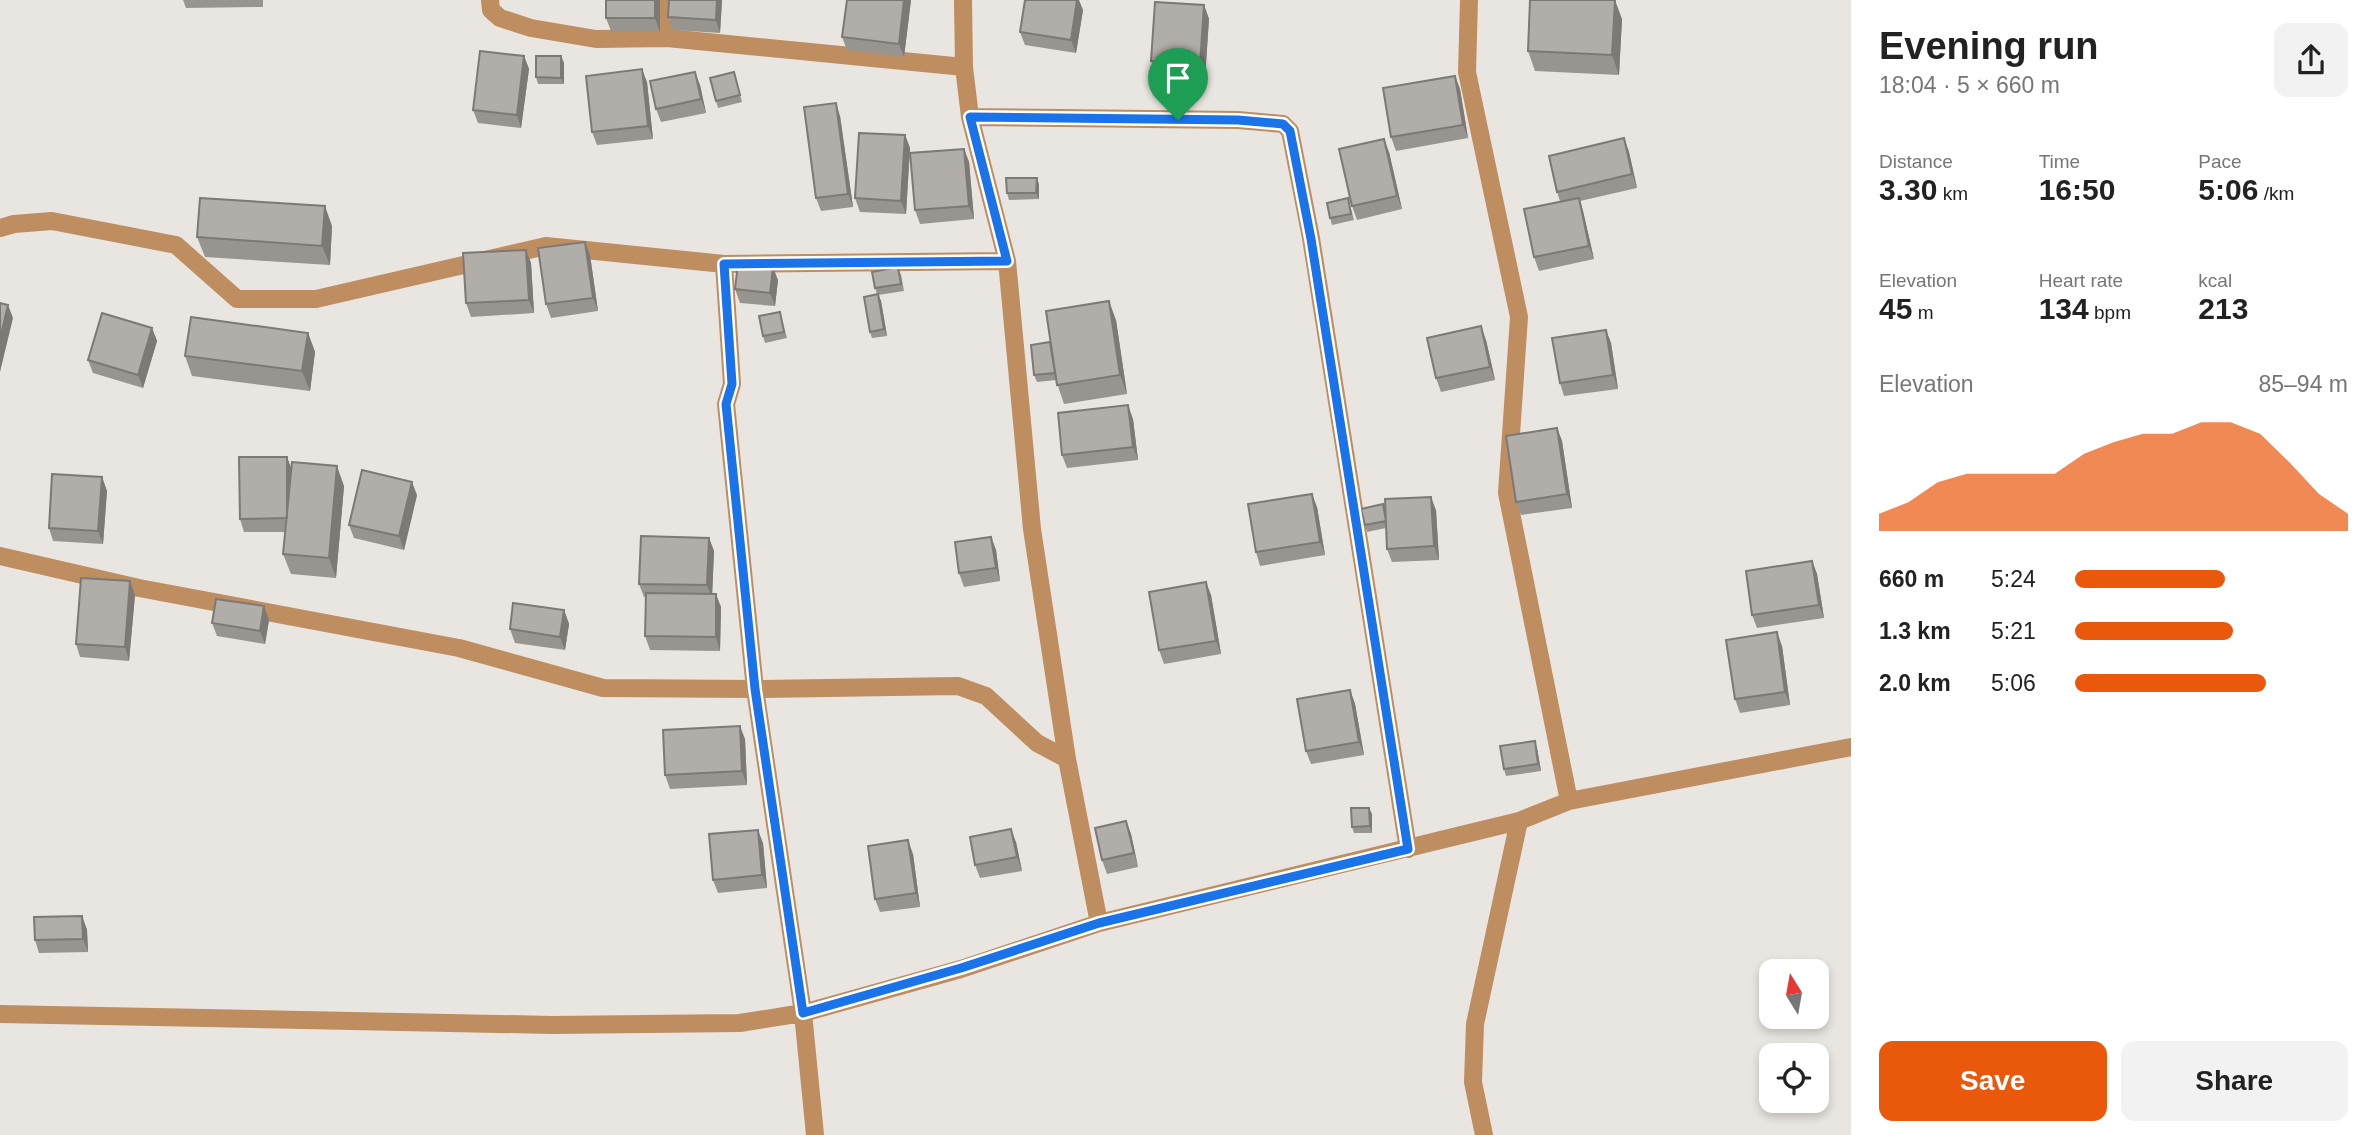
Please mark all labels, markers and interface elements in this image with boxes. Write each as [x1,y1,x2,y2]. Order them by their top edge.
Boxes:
button: share [2274,23,2348,97]
text: Evening run [1879,25,2099,67]
pin [1148,48,1208,120]
icon: arrive [1159,59,1197,97]
text: 18:04 · 5 × 660 m [1879,72,2060,98]
text: Distance [1879,151,1953,172]
text: Time [2039,151,2080,172]
text: Pace [2198,151,2242,172]
text: 3.30 [1879,173,1937,206]
text: 16:50 [2039,173,2115,206]
text: 5:06 [2198,173,2258,206]
text: km [1937,183,1968,204]
text: /km [2258,183,2294,204]
text: Elevation [1879,270,1957,291]
text: Heart rate [2039,270,2123,291]
text: kcal [2198,270,2232,291]
text: 45 [1879,292,1912,325]
text: 134 [2039,292,2089,325]
text: 213 [2198,292,2248,325]
text: m [1912,302,1933,323]
text: bpm [2089,302,2131,323]
text: Elevation [1879,371,1974,397]
text: 85–94 m [2258,371,2348,397]
text: 660 m [1879,566,1944,592]
text: 5:24 [1991,566,2036,592]
text: 1.3 km [1879,618,1951,644]
text: 5:21 [1991,618,2036,644]
text: 2.0 km [1879,670,1951,696]
text: 5:06 [1991,670,2036,696]
north arrow [1759,959,1829,1029]
map controls [1759,959,1829,1113]
button: Save [1879,1041,2107,1121]
button: Share [2121,1041,2348,1121]
button: locate [1759,1043,1829,1113]

